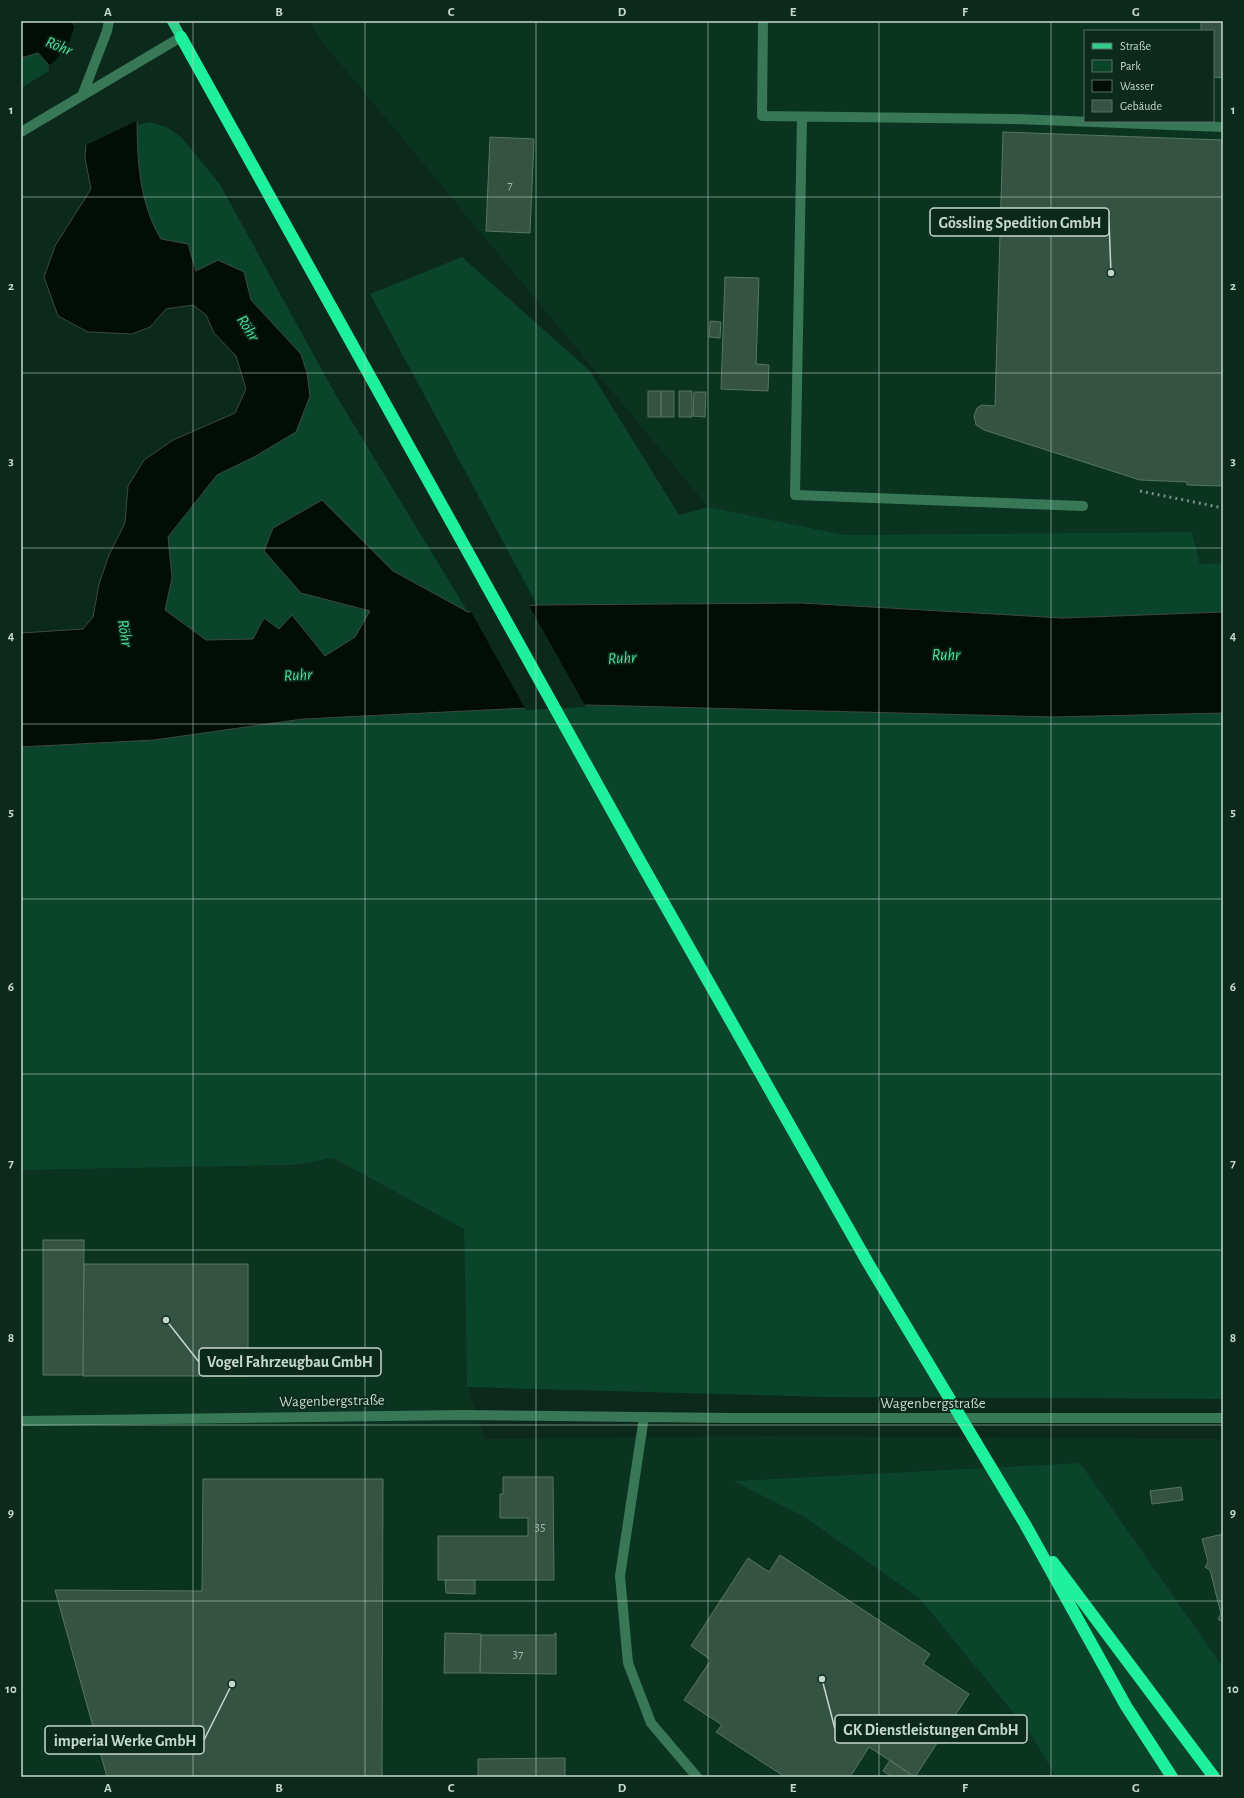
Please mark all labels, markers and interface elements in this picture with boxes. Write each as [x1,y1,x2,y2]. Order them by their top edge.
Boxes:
text: A [104,6,112,19]
text: B [275,6,283,19]
text: C [448,6,455,19]
text: D [618,6,627,19]
text: E [790,6,797,19]
text: F [962,6,969,19]
text: G [1132,6,1140,19]
legend [1084,30,1214,122]
water label: Röhr [43,33,75,59]
text: Straße [1120,40,1151,52]
text: Park [1120,60,1141,72]
text: Wasser [1120,80,1154,92]
text: Gebäude [1120,100,1162,112]
text: 1 [9,104,13,117]
text: 1 [1231,104,1235,117]
house number: 7 [507,179,513,192]
callout: Gössling Spedition GmbH [930,208,1109,236]
text: Gössling Spedition GmbH [939,215,1101,231]
text: 2 [8,280,14,293]
text: 2 [1230,280,1236,293]
water label: Röhr [234,312,263,344]
text: 3 [8,455,14,468]
text: 3 [1230,455,1236,468]
water label: Röhr [115,618,135,649]
text: 4 [8,630,15,643]
text: 4 [1230,630,1237,643]
water label: Ruhr [932,647,961,663]
water label: Ruhr [607,649,637,667]
water label: Ruhr [283,666,313,684]
text: 5 [8,806,14,819]
text: 5 [1230,806,1236,819]
text: 6 [8,981,14,994]
text: 6 [1230,981,1236,994]
text: 7 [8,1157,14,1170]
text: 7 [1230,1157,1236,1170]
text: 8 [8,1332,14,1345]
text: 8 [1230,1332,1236,1345]
callout: Vogel Fahrzeugbau GmbH [199,1348,381,1376]
text: Vogel Fahrzeugbau GmbH [207,1354,373,1370]
street label: Wagenbergstraße [279,1393,385,1409]
street label: Wagenbergstraße [880,1396,986,1411]
text: 9 [8,1507,14,1520]
text: 9 [1230,1507,1236,1520]
house number: 35 [535,1521,545,1534]
house number: 37 [513,1648,524,1661]
text: 10 [5,1683,17,1696]
text: 10 [1227,1683,1239,1696]
callout: GK Dienstleistungen GmbH [835,1715,1027,1743]
text: GK Dienstleistungen GmbH [843,1722,1019,1738]
callout: imperial Werke GmbH [45,1726,204,1754]
text: imperial Werke GmbH [54,1733,196,1749]
text: A [104,1782,112,1795]
text: B [275,1782,283,1795]
text: C [448,1782,455,1795]
text: D [618,1782,627,1795]
text: E [790,1782,797,1795]
text: F [962,1782,969,1795]
text: G [1132,1782,1140,1795]

